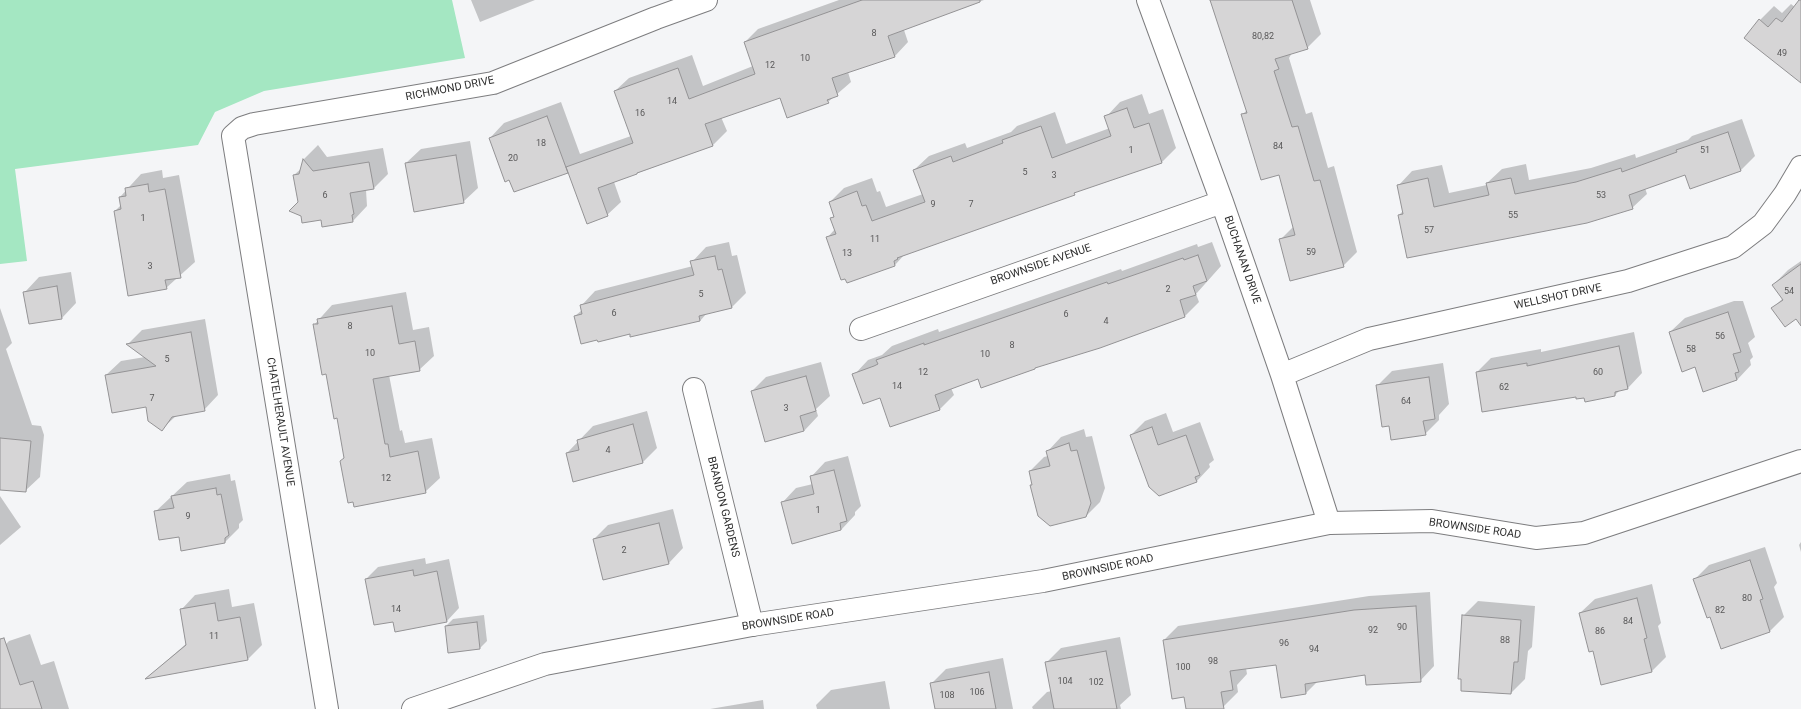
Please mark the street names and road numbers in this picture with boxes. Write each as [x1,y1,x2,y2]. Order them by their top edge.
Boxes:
street label: RICHMOND DRIVE [405,74,495,104]
street label: BUCHANAN DRIVE [1221,214,1263,306]
street label: BROWNSIDE AVENUE [989,242,1093,288]
street label: WELLSHOT DRIVE [1513,281,1603,313]
street label: CHATELHERAULT AVENUE [263,357,297,487]
street label: BRANDON GARDENS [704,455,742,559]
street label: BROWNSIDE ROAD [1428,516,1522,542]
street label: BROWNSIDE ROAD [1061,552,1155,584]
street label: BROWNSIDE ROAD [741,606,835,634]

